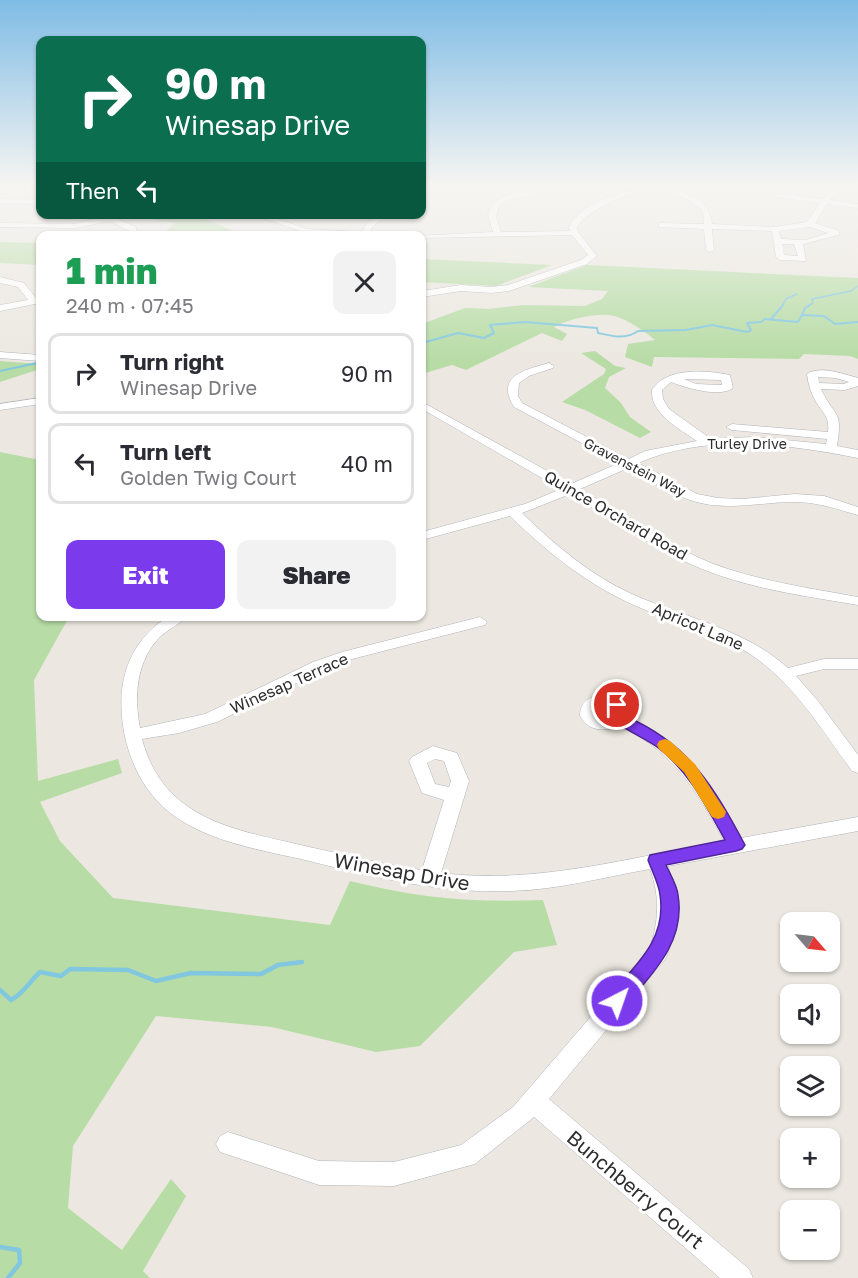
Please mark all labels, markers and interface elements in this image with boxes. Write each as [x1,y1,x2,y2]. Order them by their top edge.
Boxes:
text: 90 m [165,58,266,108]
icon: right [66,60,144,138]
text: Winesap Drive [165,109,350,141]
icon: left [131,174,164,207]
text: Then [66,177,119,204]
text: 1 min [66,249,157,292]
button: close [333,251,396,314]
text: 240 m · 07:45 [66,293,194,317]
text: Turn right [120,348,224,375]
icon: right [69,357,102,390]
text: 90 m [341,360,393,387]
text: Winesap Drive [120,375,257,399]
street label: Gravenstein Way [581,434,689,500]
street label: Turley Drive [707,435,787,452]
text: Turn left [120,438,211,465]
icon: left [69,447,102,480]
text: 40 m [341,450,393,477]
text: Golden Twig Court [120,465,297,489]
street label: Quince Orchard Road [541,466,691,564]
button: Exit [66,540,225,609]
button: Share [237,540,396,609]
street label: Apricot Lane [649,598,747,654]
street label: Winesap Terrace [227,648,351,718]
pin [591,679,642,730]
icon: arrive [600,688,633,721]
street label: Winesap Drive [332,847,472,895]
north arrow [780,912,840,972]
map controls [780,912,840,1260]
position arrow [585,969,649,1033]
button: sound [780,984,840,1044]
button: layers [780,1056,840,1116]
street label: Bunchberry Court [563,1125,709,1253]
button: + [780,1128,840,1188]
button: − [780,1200,840,1260]

